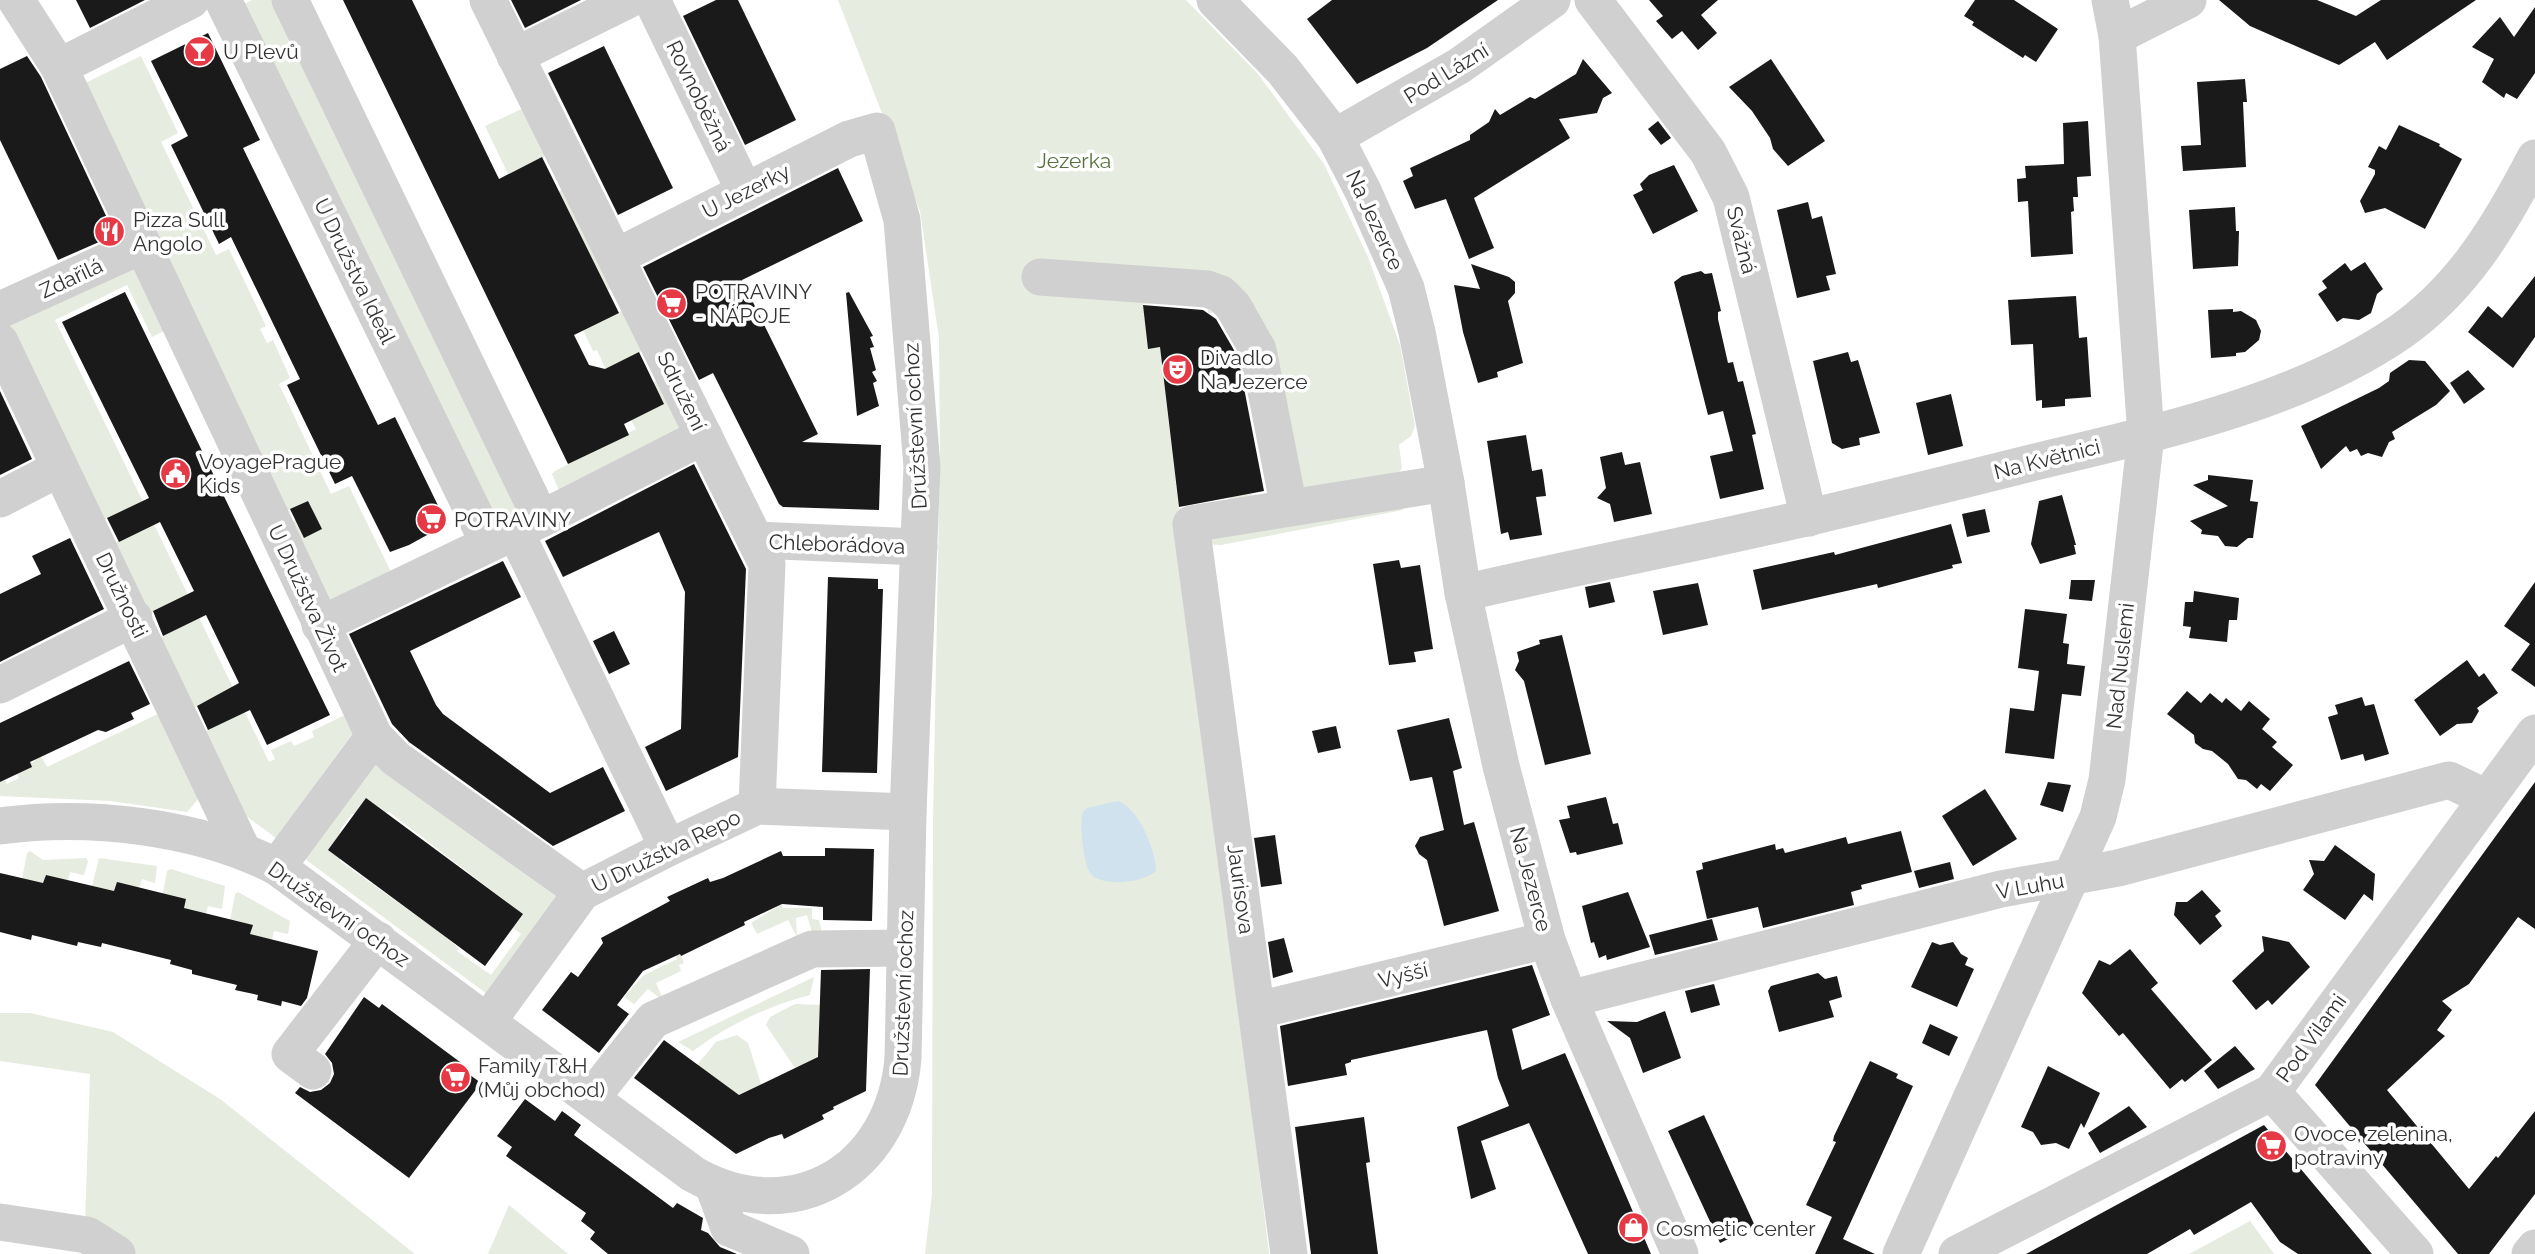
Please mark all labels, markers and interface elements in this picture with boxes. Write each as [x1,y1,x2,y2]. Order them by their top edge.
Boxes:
bar icon: U Plevů [183,34,217,68]
street label: Rovnoběžná [661,36,737,156]
street label: Pod Lázní [1399,37,1493,109]
place label: U Plevů [223,39,299,64]
park label: Jezerka [1037,148,1111,173]
street label: U Jezerky [698,158,794,224]
street label: Na Jezerce [1341,166,1409,274]
street label: U Družstva Ideál [309,194,401,348]
street label: Svážná [1722,204,1762,276]
place label: Pizza Sull Angolo [133,207,225,256]
restaurant icon: Pizza Sull Angolo [93,214,127,248]
street label: Zdařilá [36,253,106,303]
place label: POTRAVINY - NÁPOJE [695,279,812,328]
supermarket icon: POTRAVINY - NÁPOJE [655,286,689,320]
street label: Družstevní ochoz [898,342,932,510]
place label: Divadlo Na Jezerce [1200,345,1308,394]
street label: Sdružení [652,347,712,435]
theatre icon: Divadlo Na Jezerce [1160,352,1194,386]
street label: Na Květnici [1991,434,2103,484]
place label: VoyagePrague Kids [199,449,341,498]
public building icon: VoyagePrague Kids [159,456,193,490]
supermarket icon: POTRAVINY [414,502,448,536]
place label: POTRAVINY [454,507,571,532]
street label: U Družstva Život [263,521,353,675]
street label: Chleborádova [768,529,906,559]
street label: Družnosti [91,548,153,642]
street label: Nad Nuslemi [2101,602,2139,730]
street label: U Družstva Repo [588,804,744,898]
street label: Na Jezerce [1505,824,1557,934]
street label: Jaurisova [1222,842,1260,936]
street label: Družstevní ochoz [264,856,414,972]
street label: V Luhu [1994,868,2066,904]
street label: Družstevní ochoz [888,909,918,1077]
street label: Vyšší [1376,957,1431,993]
street label: Pod Vilami [2271,989,2351,1087]
place label: Family T&H (Můj obchod) [478,1053,605,1102]
supermarket icon: Family T&H (Můj obchod) [438,1060,472,1094]
place label: Ovoce, zelenina, potraviny [2294,1121,2453,1170]
supermarket icon: Ovoce, zelenina, potraviny [2254,1128,2288,1162]
shop icon: Cosmetic center [1616,1211,1650,1245]
place label: Cosmetic center [1656,1216,1816,1241]

